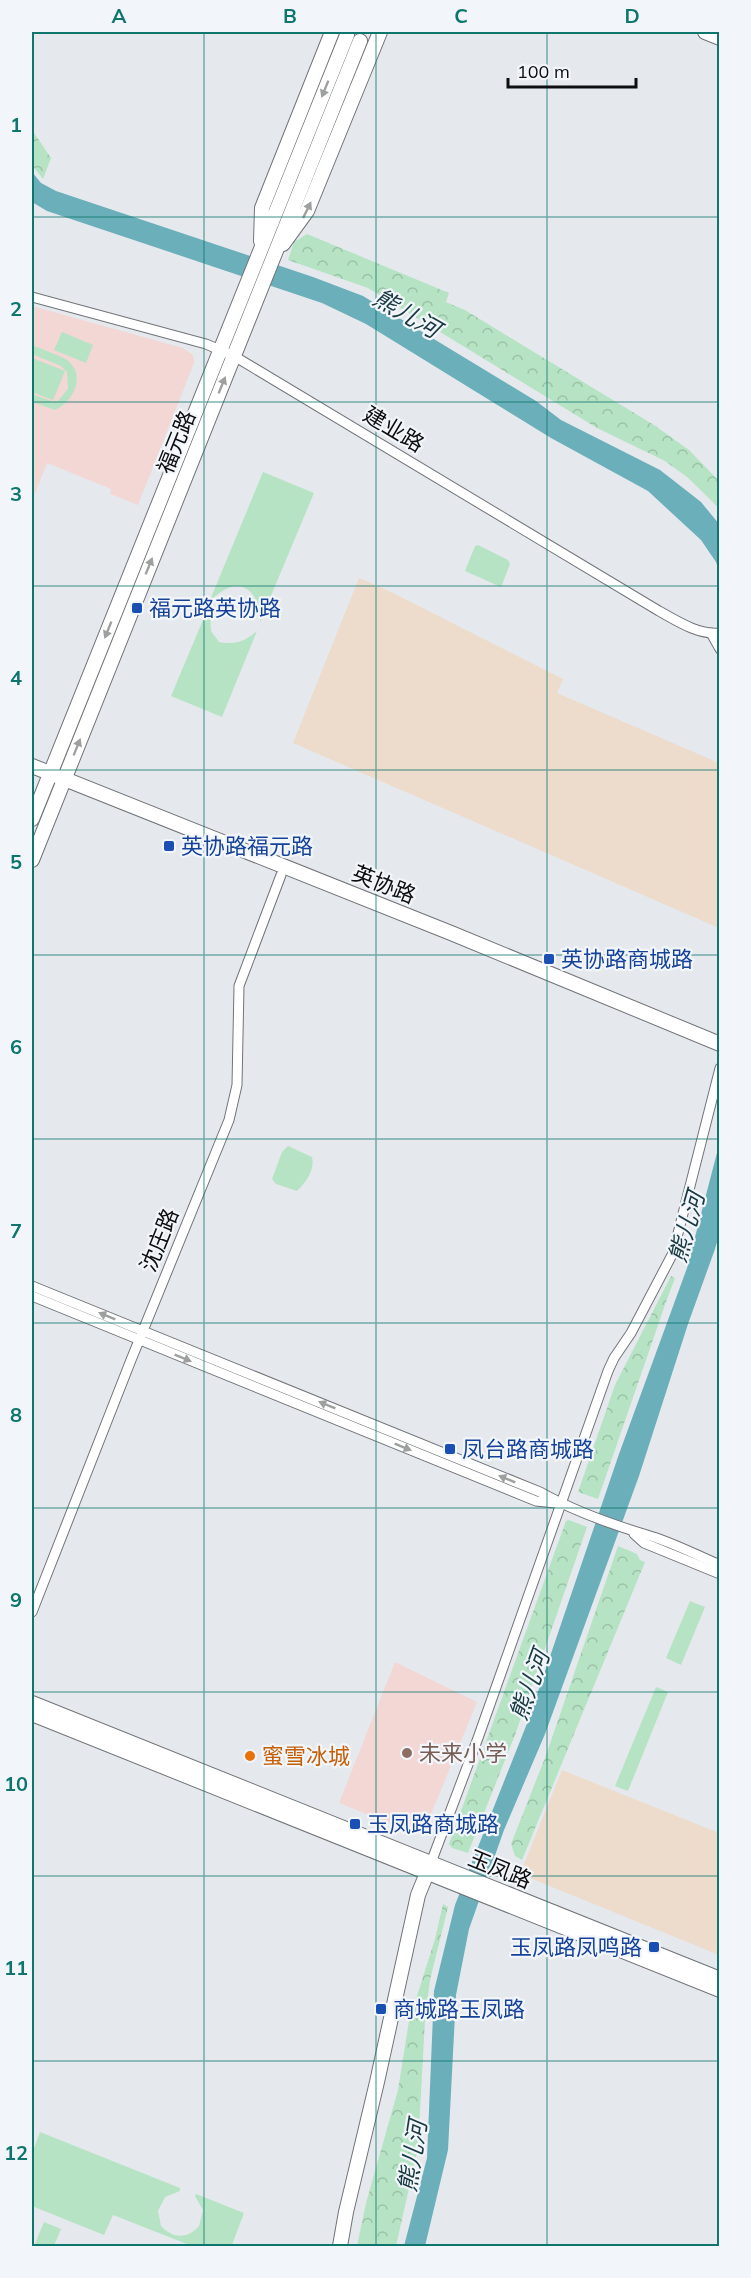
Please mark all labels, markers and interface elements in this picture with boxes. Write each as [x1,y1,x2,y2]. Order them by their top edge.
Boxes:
text: A [112,3,127,28]
text: B [283,3,297,28]
text: C [454,3,468,28]
text: D [624,3,640,28]
scale bar [508,51,636,89]
text: 100 m [517,60,570,83]
one-way arrow [320,80,329,98]
text: 1 [10,112,22,137]
one-way arrow [302,201,311,218]
water label: 熊儿河 [368,282,449,346]
text: 2 [10,296,22,321]
one-way arrow [217,376,227,394]
street label: 建业路 [358,400,430,458]
street label: 福元路 [151,406,201,478]
text: 3 [10,481,22,506]
one-way arrow [144,557,154,575]
place label: 福元路英协路 [149,594,281,622]
marker: 福元路英协路 [130,601,144,615]
one-way arrow [103,621,113,639]
text: 4 [10,665,22,690]
one-way arrow [72,738,82,756]
place label: 英协路福元路 [181,832,313,860]
marker: 英协路福元路 [162,839,176,853]
text: 5 [10,849,22,874]
street label: 英协路 [348,859,420,909]
place label: 英协路商城路 [561,945,693,973]
marker: 英协路商城路 [542,952,556,966]
text: 6 [10,1034,22,1059]
water label: 熊儿河 [662,1184,711,1266]
street label: 沈庄路 [134,1204,184,1276]
text: 7 [10,1218,22,1243]
one-way arrow [98,1311,116,1320]
one-way arrow [174,1353,192,1363]
one-way arrow [317,1400,335,1410]
text: 8 [10,1402,22,1427]
place label: 凤台路商城路 [462,1435,594,1463]
one-way arrow [394,1442,412,1452]
marker: 凤台路商城路 [443,1442,457,1456]
one-way arrow [498,1474,516,1484]
text: 9 [10,1587,22,1612]
water label: 熊儿河 [503,1642,557,1724]
place label: 未来小学 [419,1739,507,1767]
place label: 蜜雪冰城 [262,1742,350,1770]
marker: 未来小学 [400,1746,414,1760]
marker: 蜜雪冰城 [243,1749,257,1763]
text: 10 [4,1771,28,1796]
place label: 玉凤路商城路 [367,1810,499,1838]
marker: 玉凤路商城路 [348,1817,362,1831]
street label: 玉凤路 [464,1844,536,1894]
place label: 玉凤路凤鸣路 [510,1933,642,1961]
marker: 玉凤路凤鸣路 [647,1940,661,1954]
text: 11 [4,1955,28,1980]
place label: 商城路玉凤路 [393,1995,525,2023]
marker: 商城路玉凤路 [374,2002,388,2016]
water label: 熊儿河 [392,2114,433,2194]
text: 12 [4,2140,28,2165]

